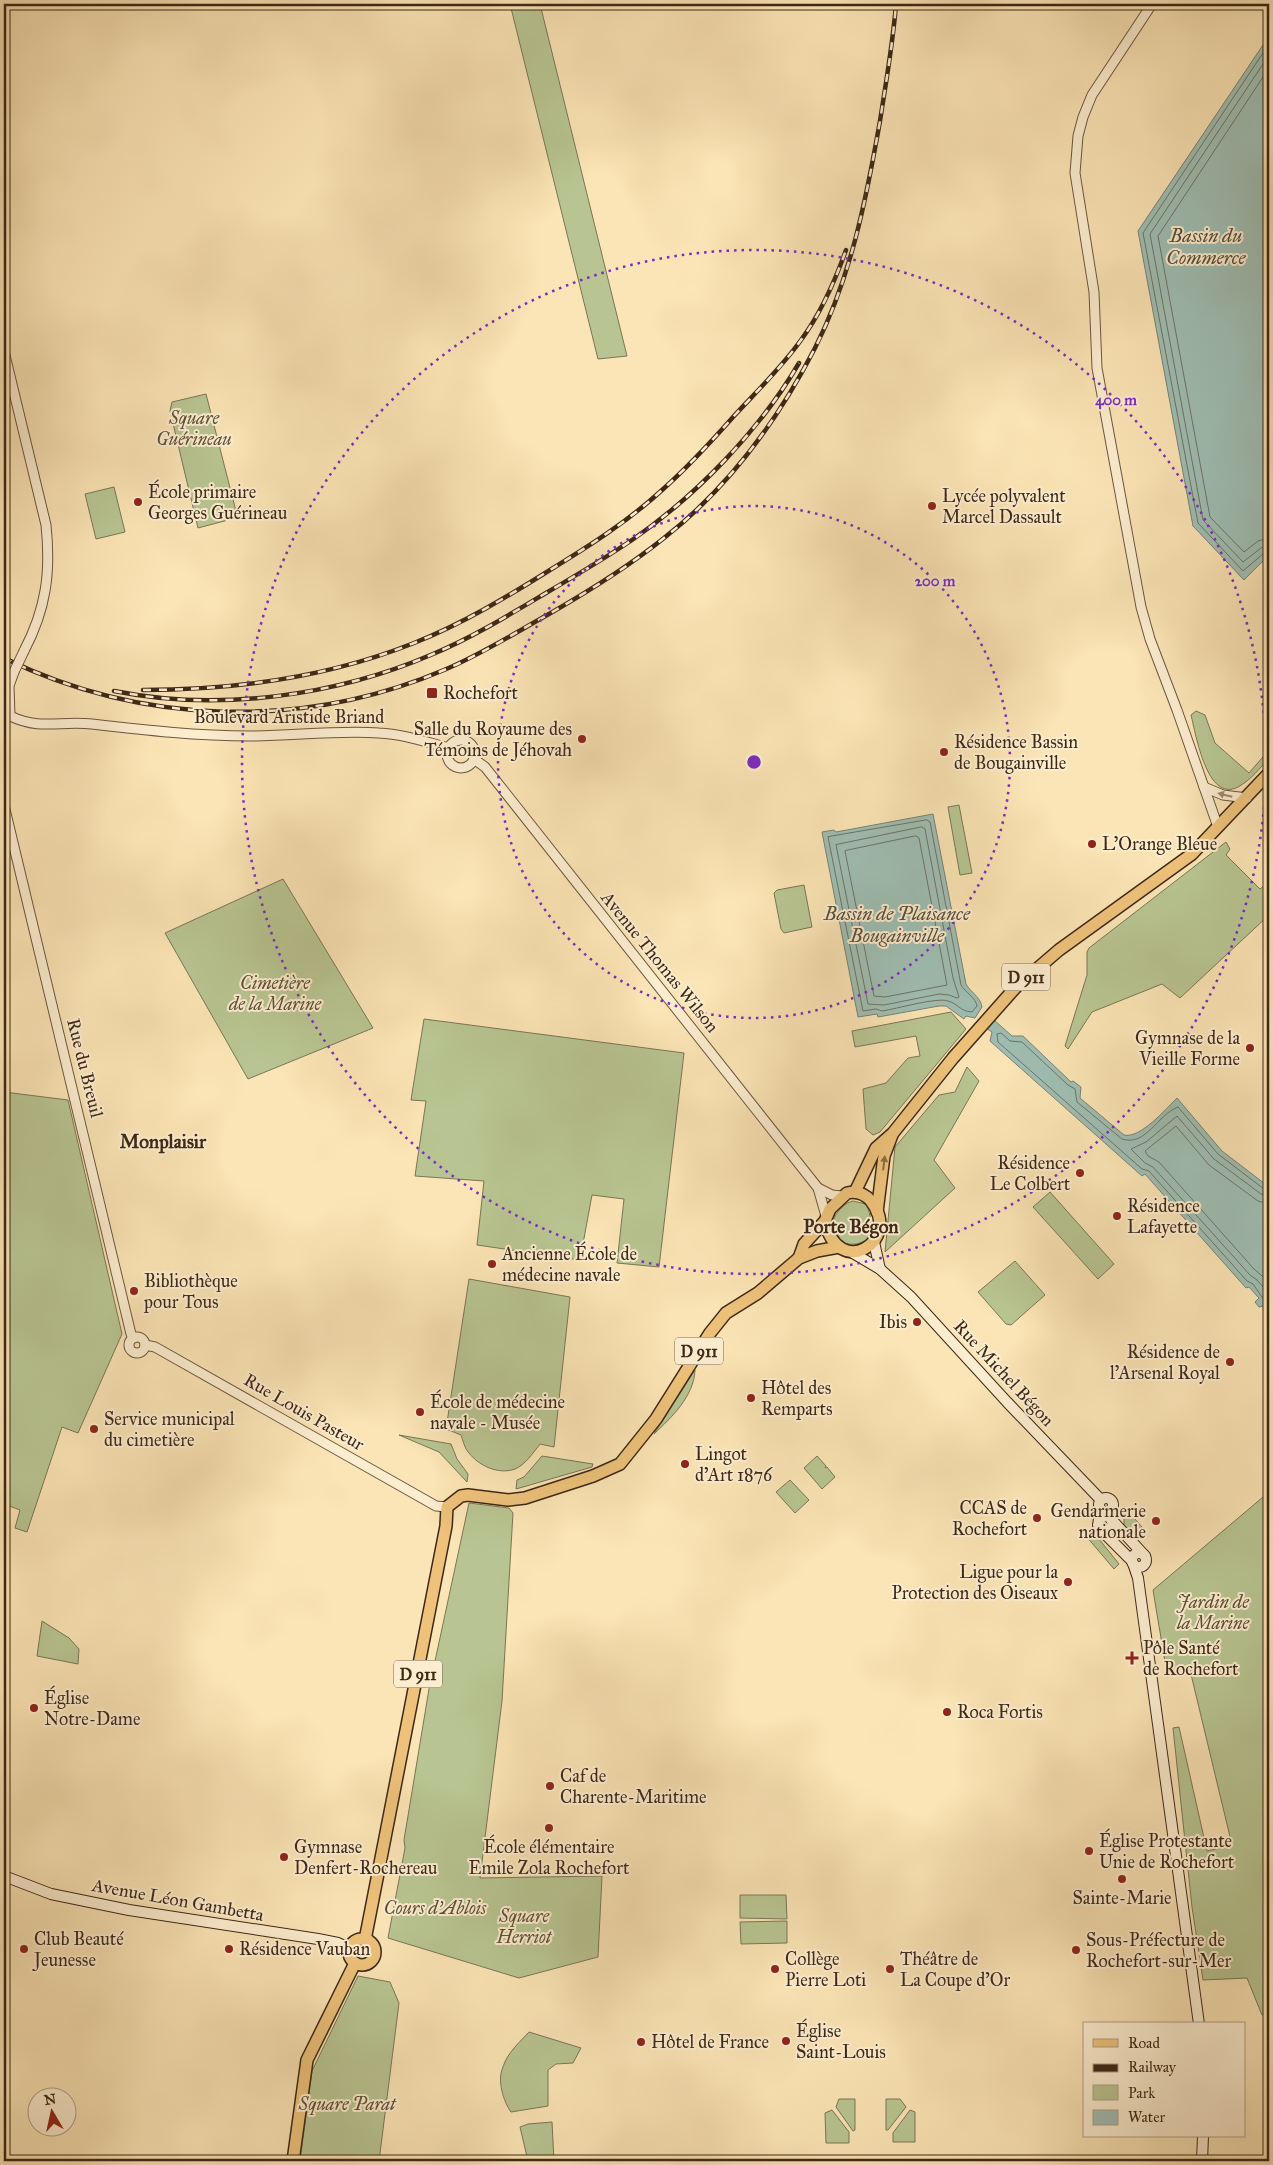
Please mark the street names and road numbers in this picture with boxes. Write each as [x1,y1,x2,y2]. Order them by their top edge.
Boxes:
street label: Boulevard Aristide Briand [194,706,384,728]
street label: Avenue Thomas Wilson [596,886,724,1037]
road number: D 911 [1002,964,1050,990]
street label: Rue du Breuil [62,1016,108,1120]
street label: Rue Michel Bégon [948,1315,1059,1432]
road number: D 911 [675,1338,723,1364]
street label: Rue Louis Pasteur [240,1369,368,1455]
road number: D 911 [394,1660,442,1688]
street label: Avenue Léon Gambetta [89,1874,266,1926]

